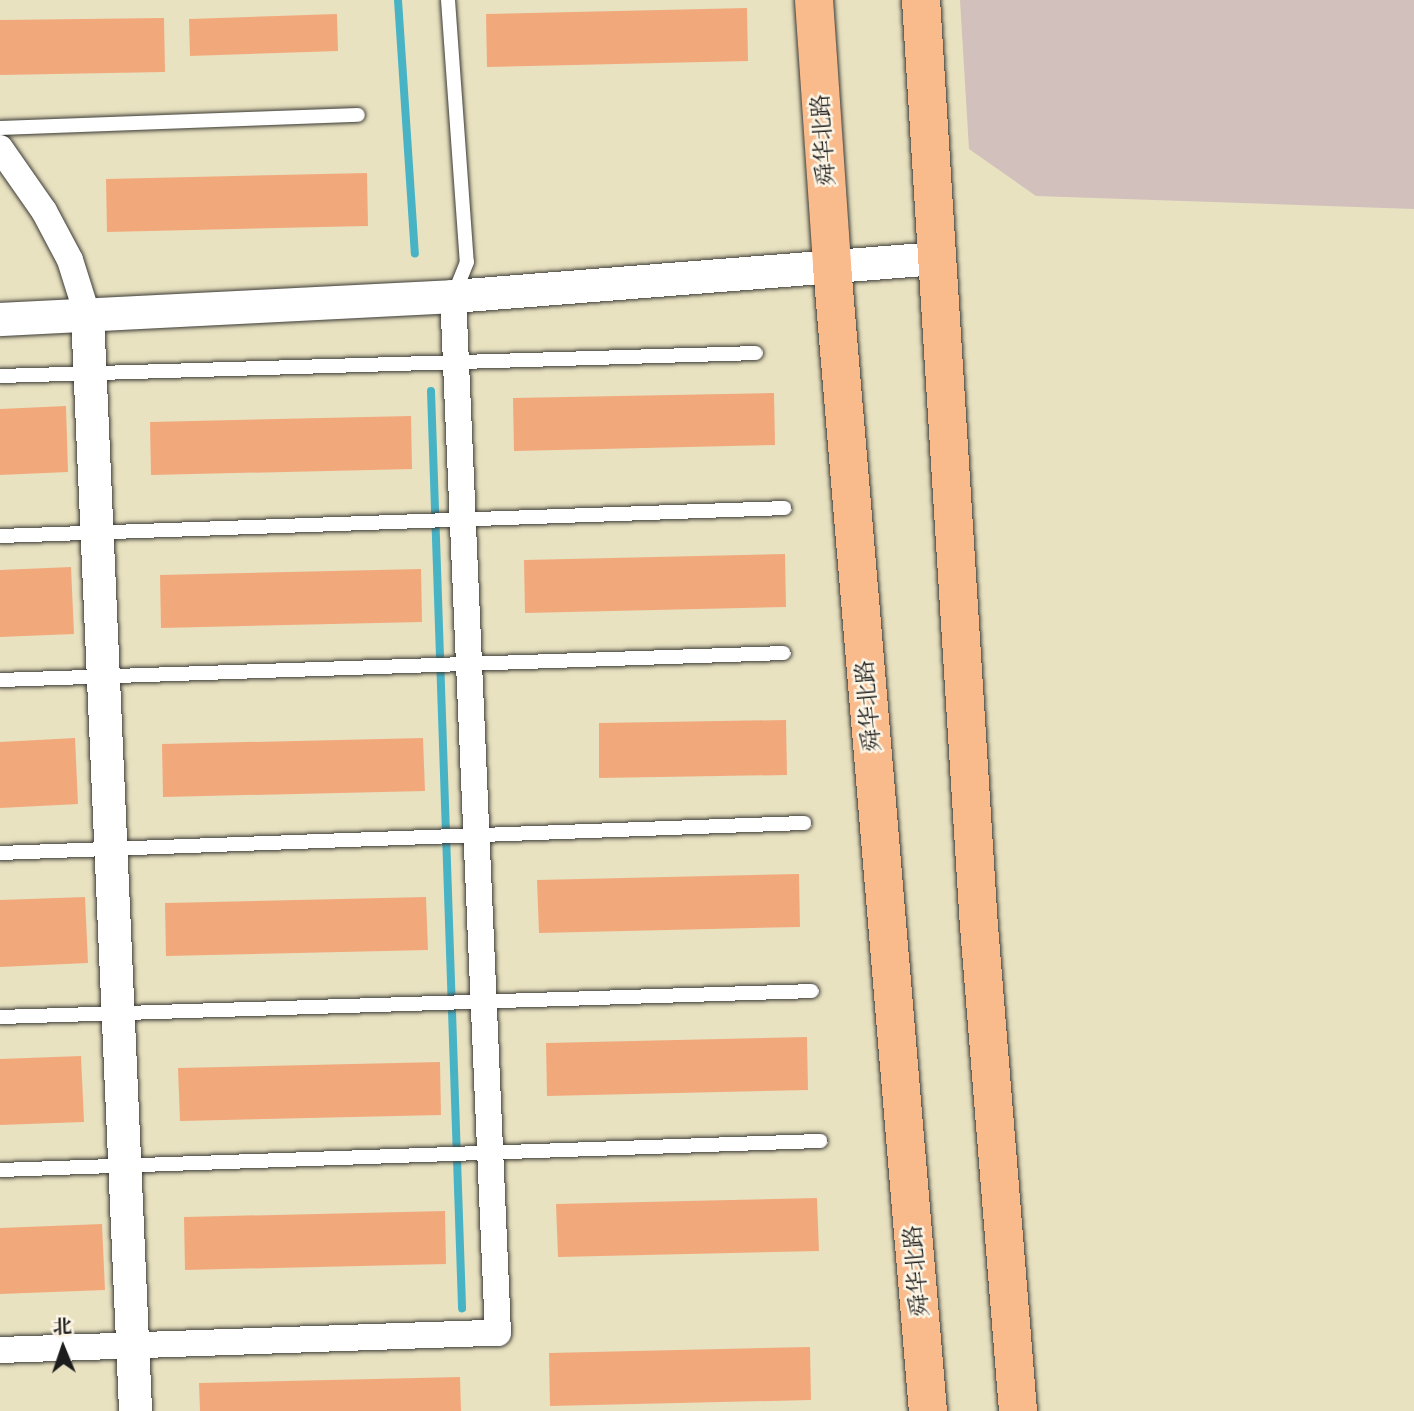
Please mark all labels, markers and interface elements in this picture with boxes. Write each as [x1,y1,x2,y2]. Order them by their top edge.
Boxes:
street label: 舜华北路 [807,93,841,187]
street label: 舜华北路 [851,659,887,753]
street label: 舜华北路 [899,1224,935,1318]
north arrow [28,1313,98,1383]
text: 北 [52,1314,72,1340]

